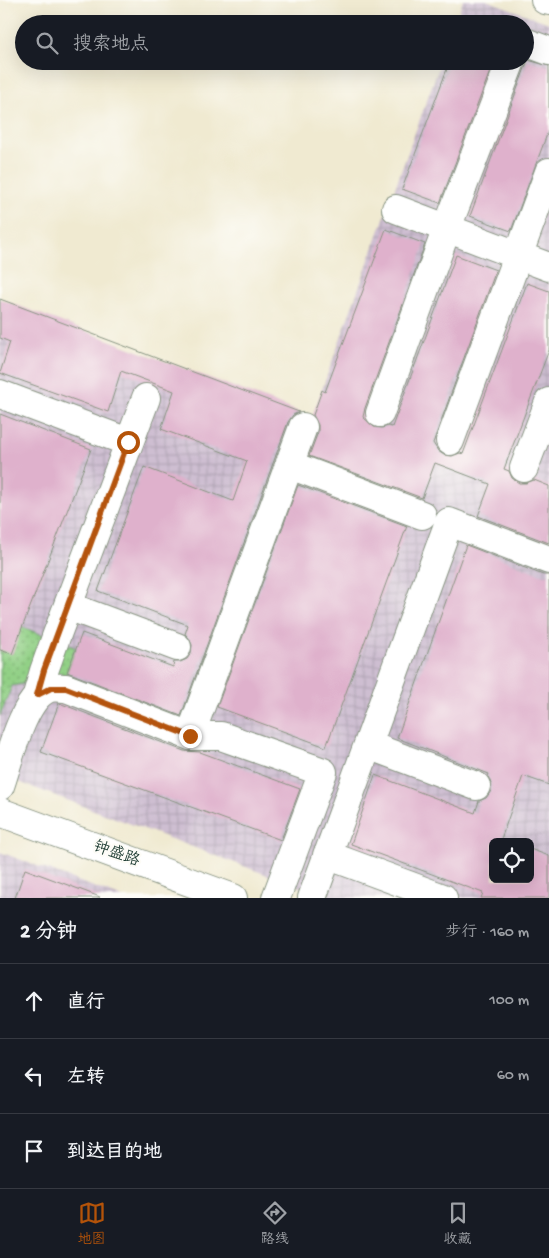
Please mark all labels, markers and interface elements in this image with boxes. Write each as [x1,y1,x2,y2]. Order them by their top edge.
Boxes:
search box [15,15,534,70]
icon: search [33,29,61,57]
text: 搜索地点 [73,34,149,57]
route start [117,431,140,454]
route end [179,725,202,748]
street label: 钟盛路 [90,836,142,872]
map controls [489,838,534,883]
button: locate [489,838,534,883]
text: 2 分钟 [20,921,77,946]
text: 步行 · 160 m [446,924,529,943]
icon: ahead [20,987,48,1015]
text: 直行 [67,992,105,1015]
text: 100 m [489,992,529,1011]
icon: left [20,1062,48,1090]
text: 左转 [67,1067,105,1090]
text: 60 m [497,1067,529,1086]
icon: arrive [20,1137,48,1165]
text: 到达目的地 [67,1142,162,1165]
tab: 地图 [78,1199,106,1249]
tab: 路线 [261,1199,289,1249]
tab: 收藏 [444,1199,472,1249]

